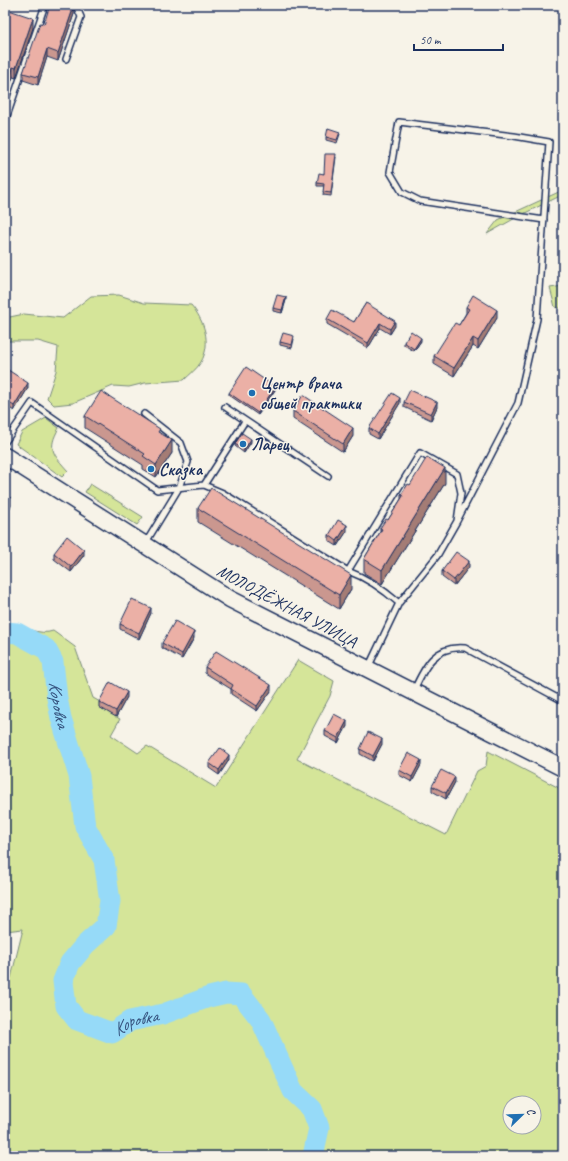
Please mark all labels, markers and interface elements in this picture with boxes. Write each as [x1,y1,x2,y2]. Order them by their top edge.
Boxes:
scale bar [414,26,503,52]
text: 50 m [420,32,442,48]
place label: Центр врача общей практики [260,373,362,414]
marker: Центр врача общей практики [247,388,257,398]
place label: Ларец [251,434,290,455]
marker: Ларец [238,439,248,449]
place label: Сказка [159,459,204,481]
marker: Сказка [146,464,156,474]
street label: МОЛОДЁЖНАЯ УЛИЦА [213,560,361,652]
water label: Коровка [44,680,75,733]
water label: Коровка [108,1004,162,1041]
north arrow [502,1095,542,1135]
text: С [524,1106,539,1118]

